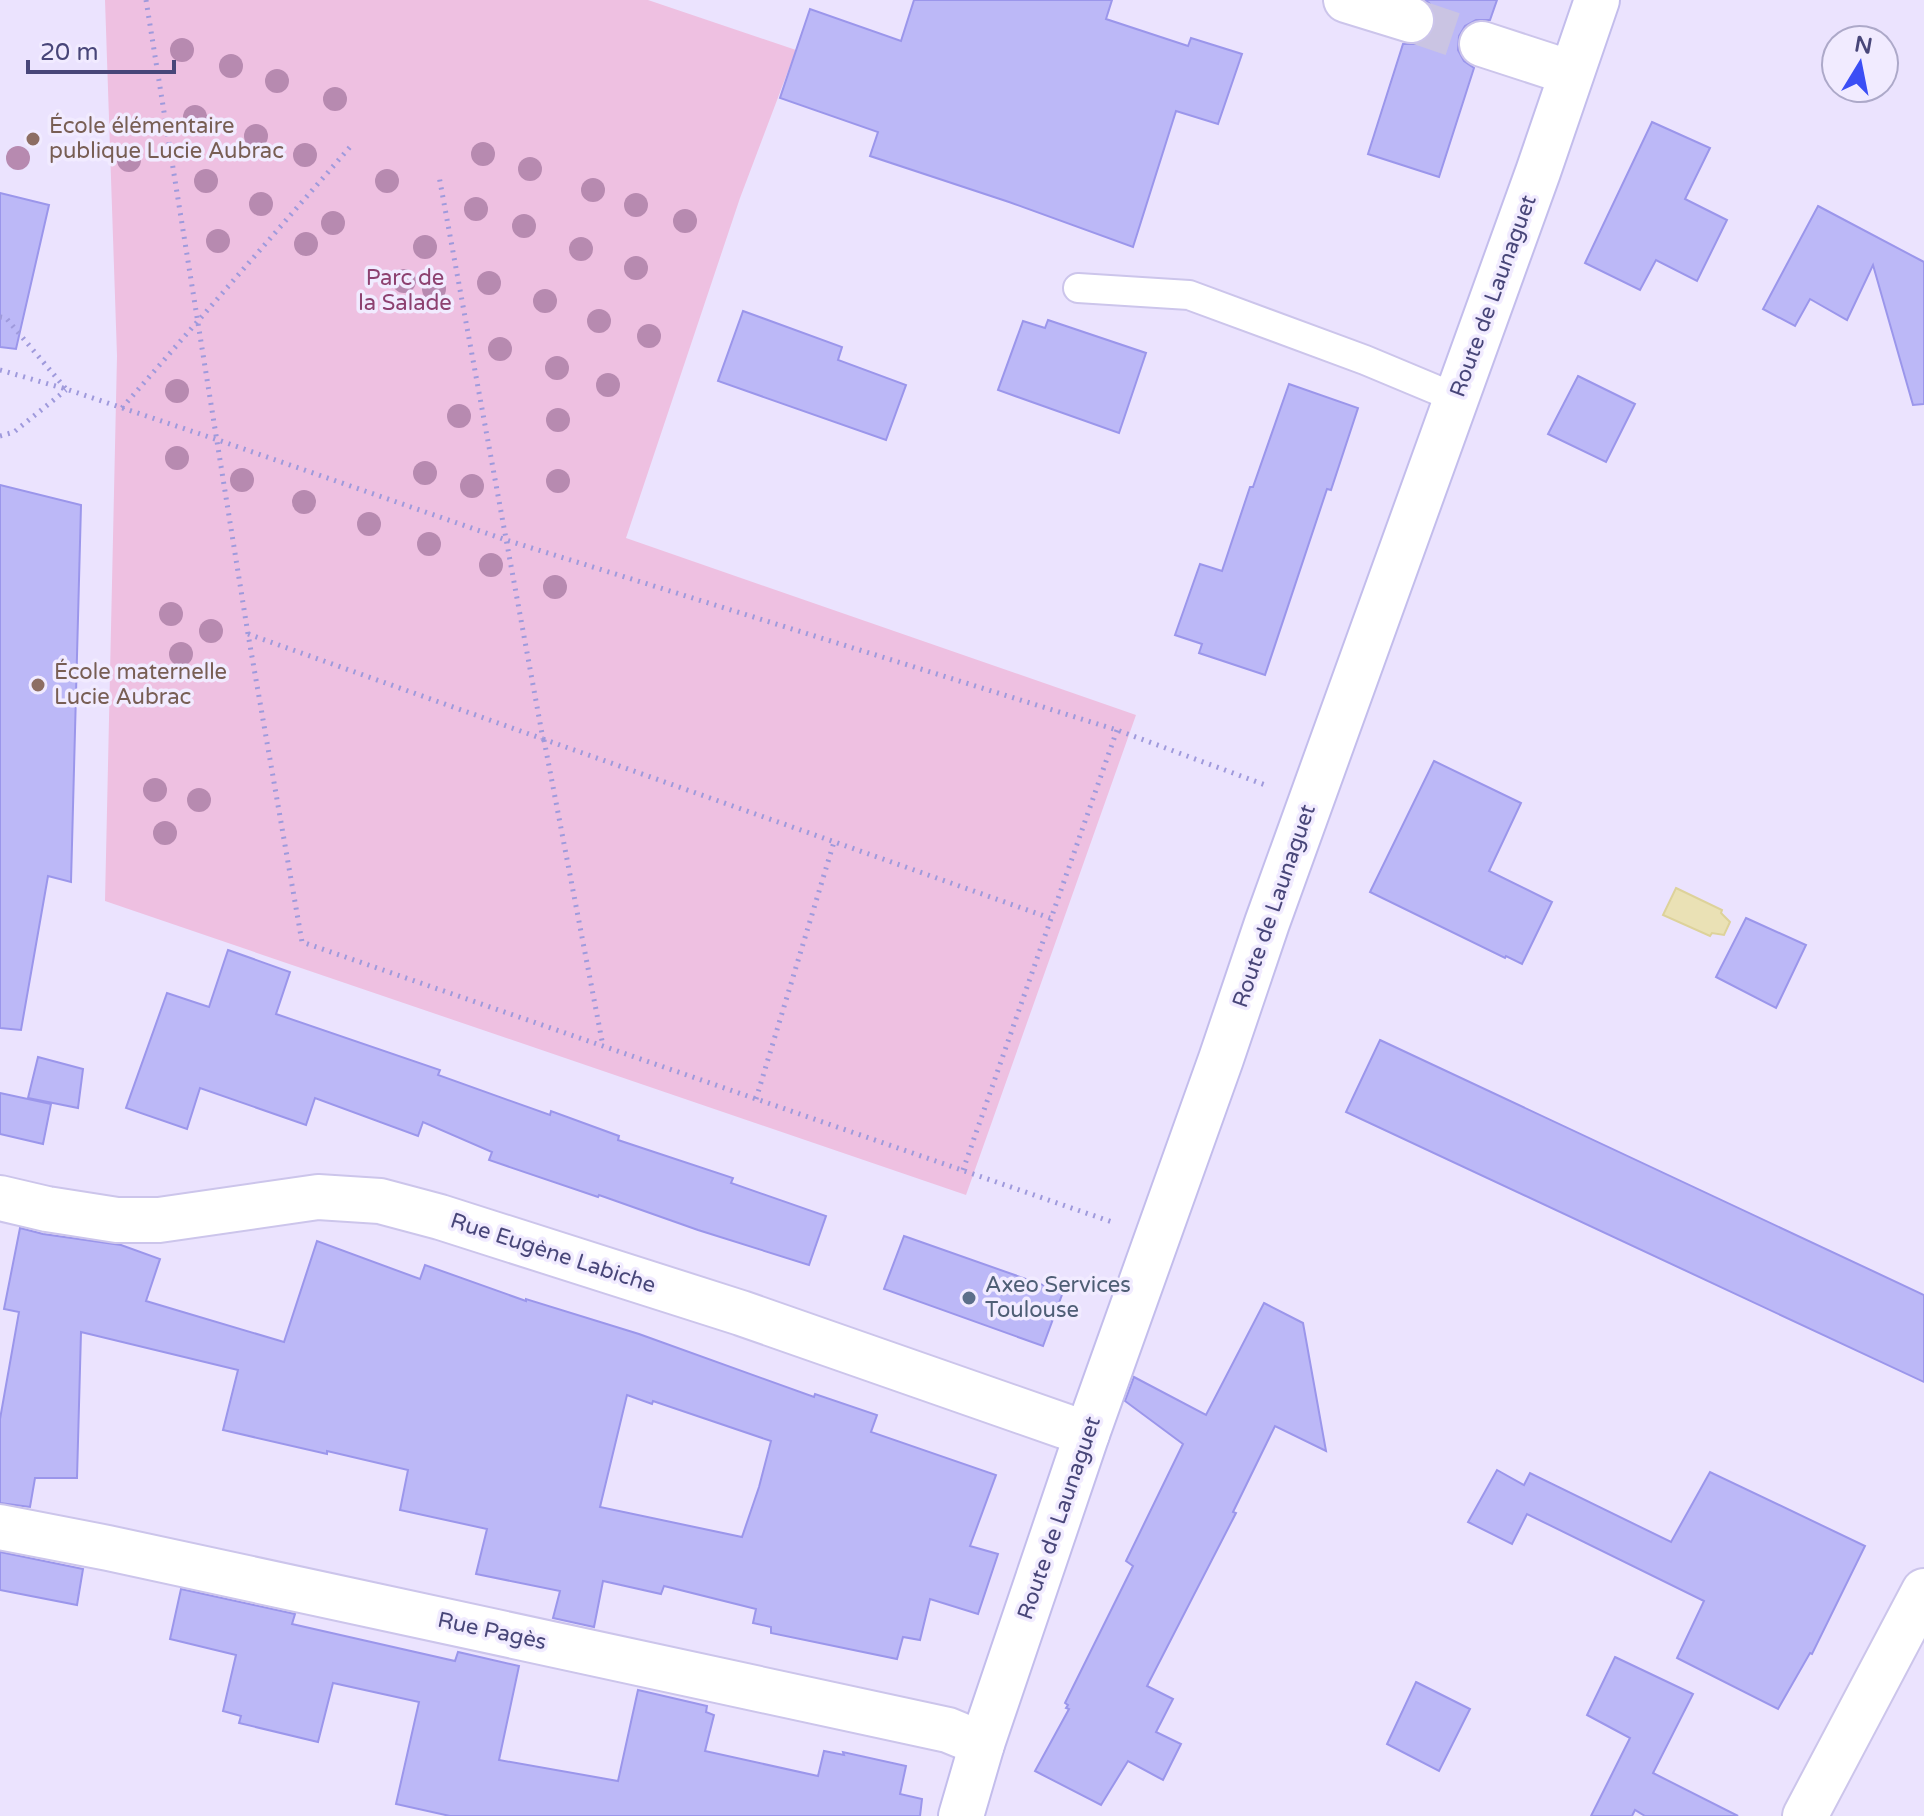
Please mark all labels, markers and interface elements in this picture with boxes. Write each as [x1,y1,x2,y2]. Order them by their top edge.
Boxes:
scale bar [28,24,174,74]
north arrow [1820,24,1900,104]
text: N [1852,31,1874,60]
text: 20 m [40,38,98,67]
place label: École élémentaire publique Lucie Aubrac [49,112,284,164]
marker: École élémentaire publique Lucie Aubrac [24,130,42,148]
street label: Route de Launaguet [1444,191,1542,401]
park label: Parc de la Salade [358,265,452,316]
place label: École maternelle Lucie Aubrac [54,658,227,710]
marker: École maternelle Lucie Aubrac [29,676,47,694]
street label: Route de Launaguet [1227,801,1321,1011]
street label: Rue Eugène Labiche [447,1208,659,1298]
place label: Axeo Services Toulouse [985,1272,1131,1323]
marker: Axeo Services Toulouse [960,1289,978,1307]
street label: Route de Launaguet [1012,1413,1106,1623]
street label: Rue Pagès [435,1607,549,1655]

